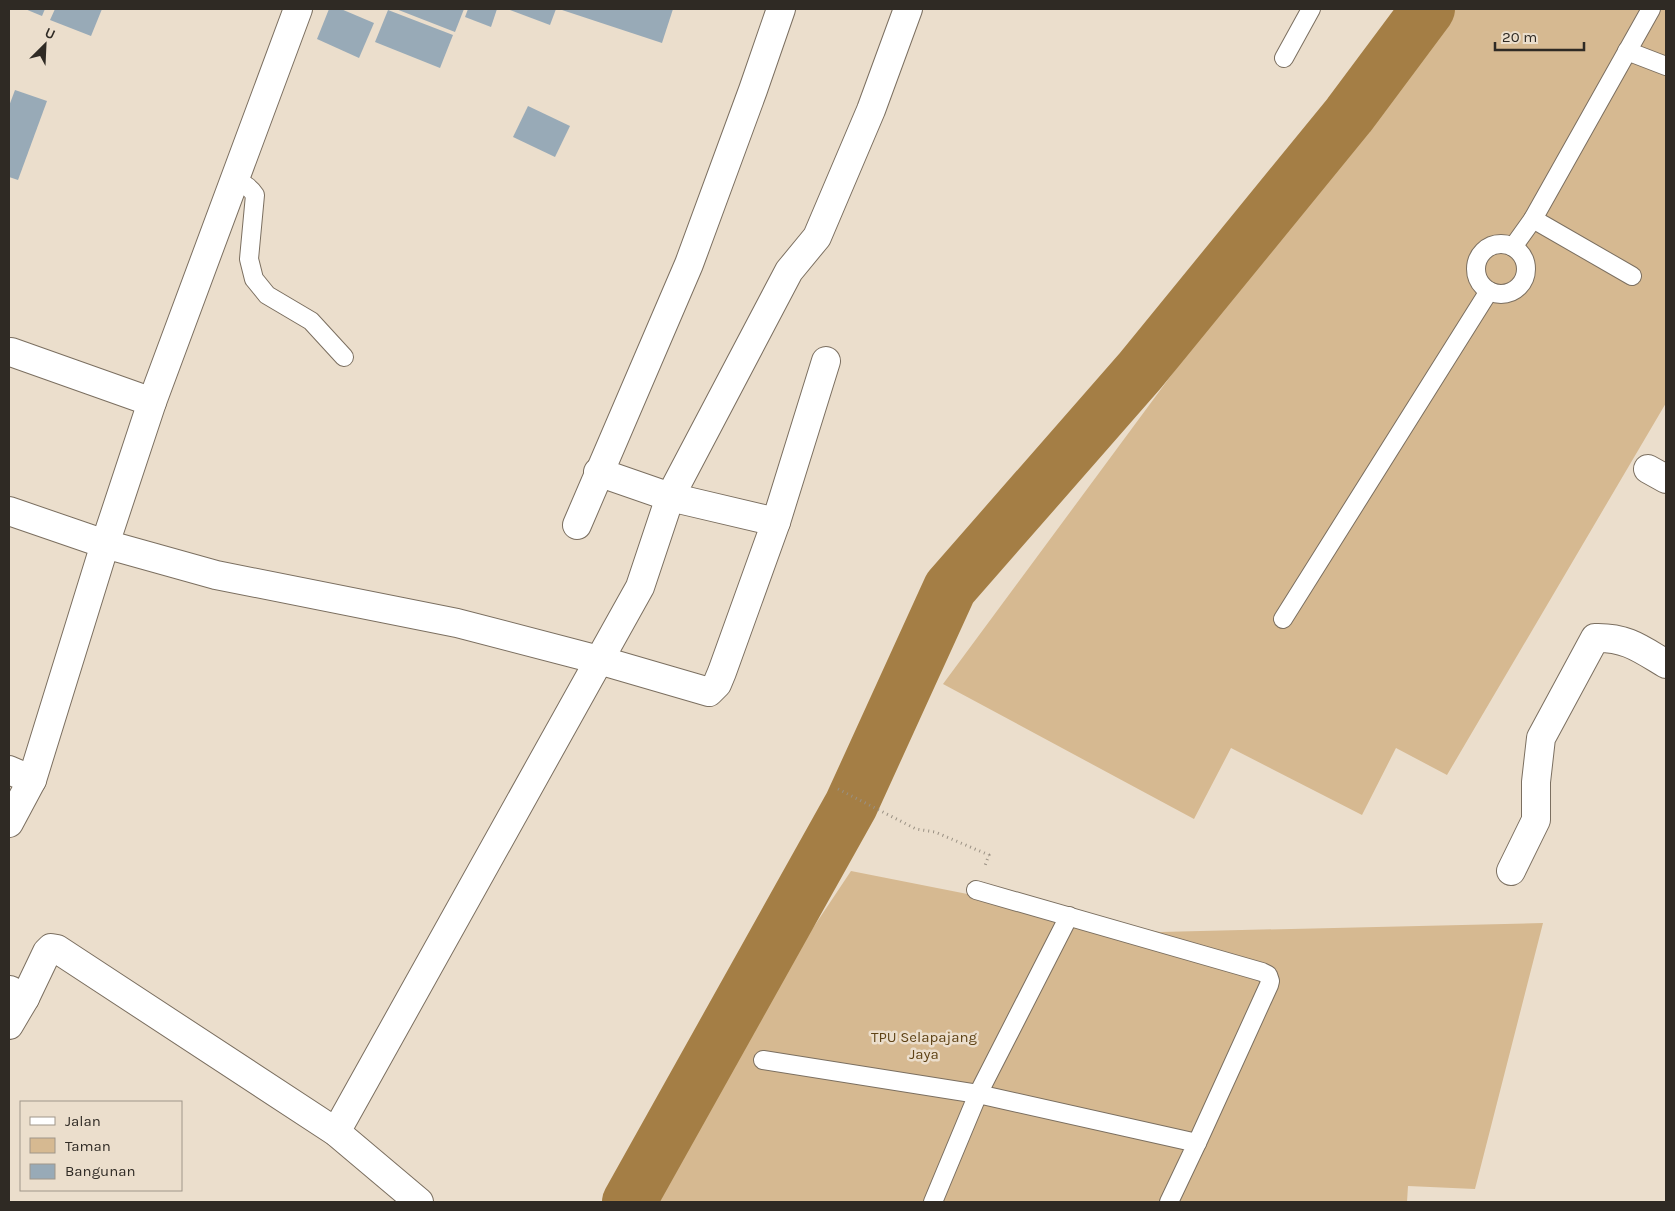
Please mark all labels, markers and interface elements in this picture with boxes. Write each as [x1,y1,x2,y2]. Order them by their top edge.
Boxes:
north arrow [20,20,70,70]
scale bar [1495,20,1584,52]
text: U [42,24,58,43]
text: 20 m [1502,28,1537,46]
park label: TPU Selapajang Jaya [871,1028,977,1063]
legend [20,1101,182,1191]
text: Jalan [65,1112,101,1130]
text: Taman [65,1137,111,1155]
text: Bangunan [65,1162,136,1180]

